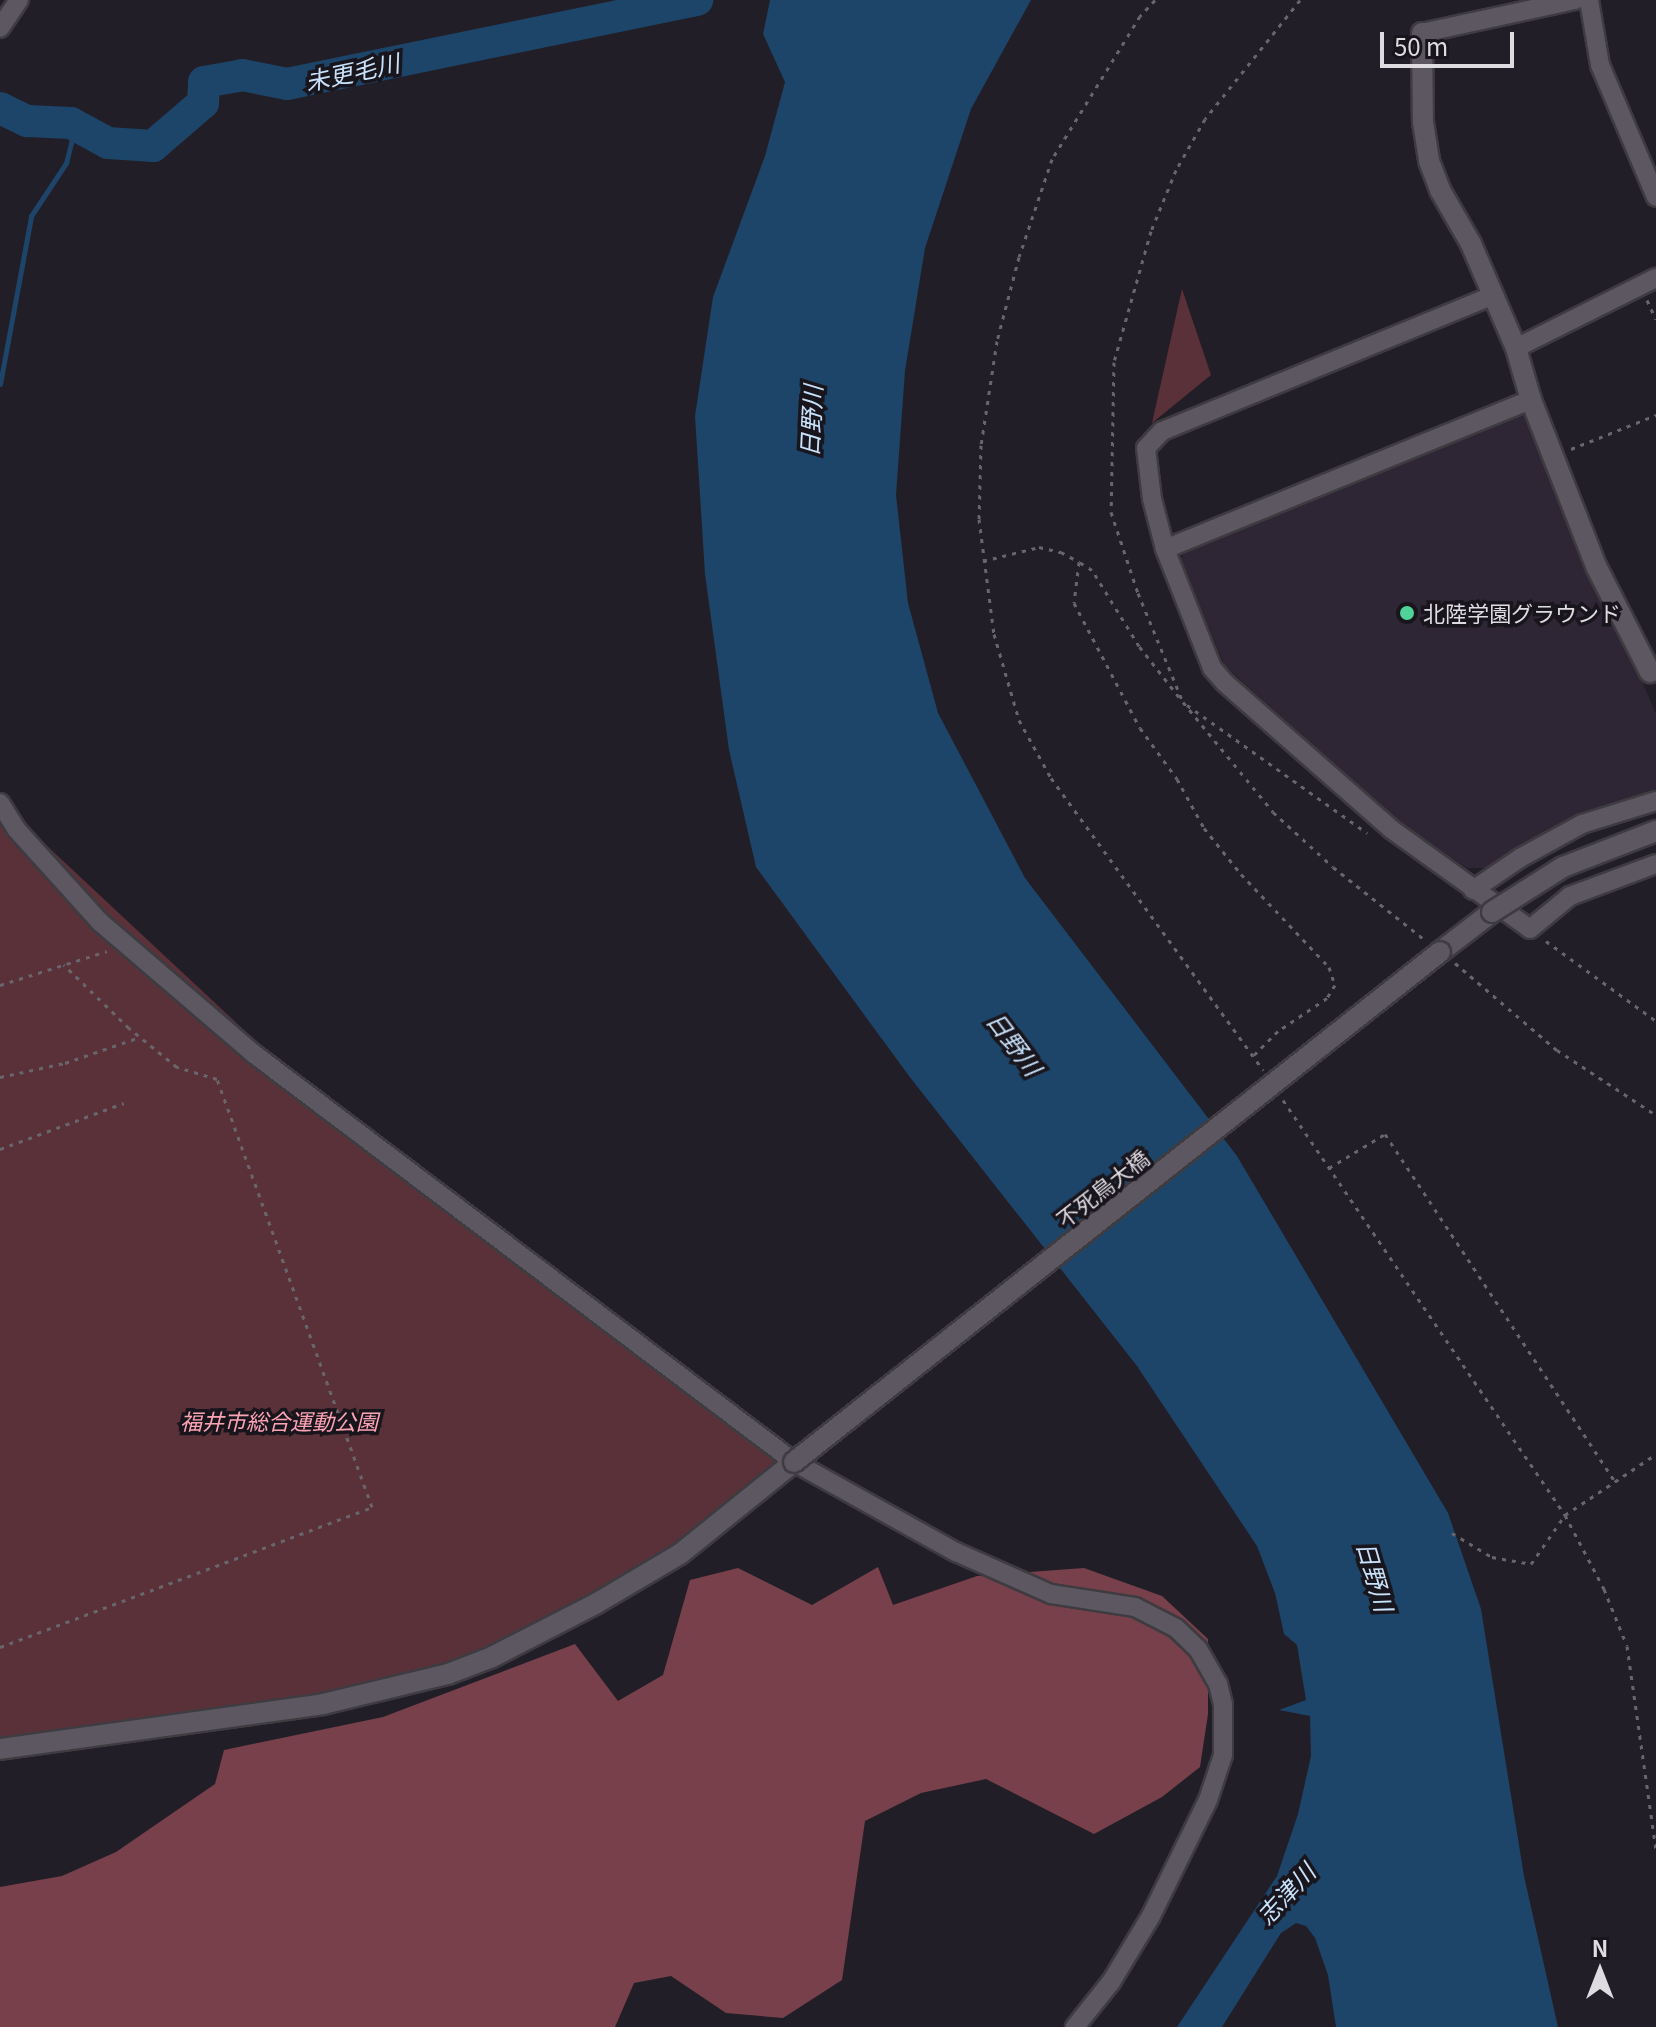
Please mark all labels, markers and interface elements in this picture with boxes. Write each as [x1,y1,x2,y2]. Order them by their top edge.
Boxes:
scale bar [1384,16,1518,66]
text: 50 m [1394,28,1448,63]
water label: 未更毛川 [302,47,402,95]
water label: 日野川 [794,384,826,458]
place label: 北陸学園グラウンド [1423,600,1621,626]
marker: 北陸学園グラウンド [1398,604,1416,622]
water label: 日野川 [982,1006,1048,1080]
street label: 不死鳥大橋 [1051,1144,1153,1232]
park label: 福井市総合運動公園 [180,1408,378,1434]
water label: 日野川 [1352,1537,1400,1615]
water label: 志津川 [1250,1857,1320,1929]
north arrow [1560,1931,1640,2011]
text: N [1592,1931,1608,1963]

